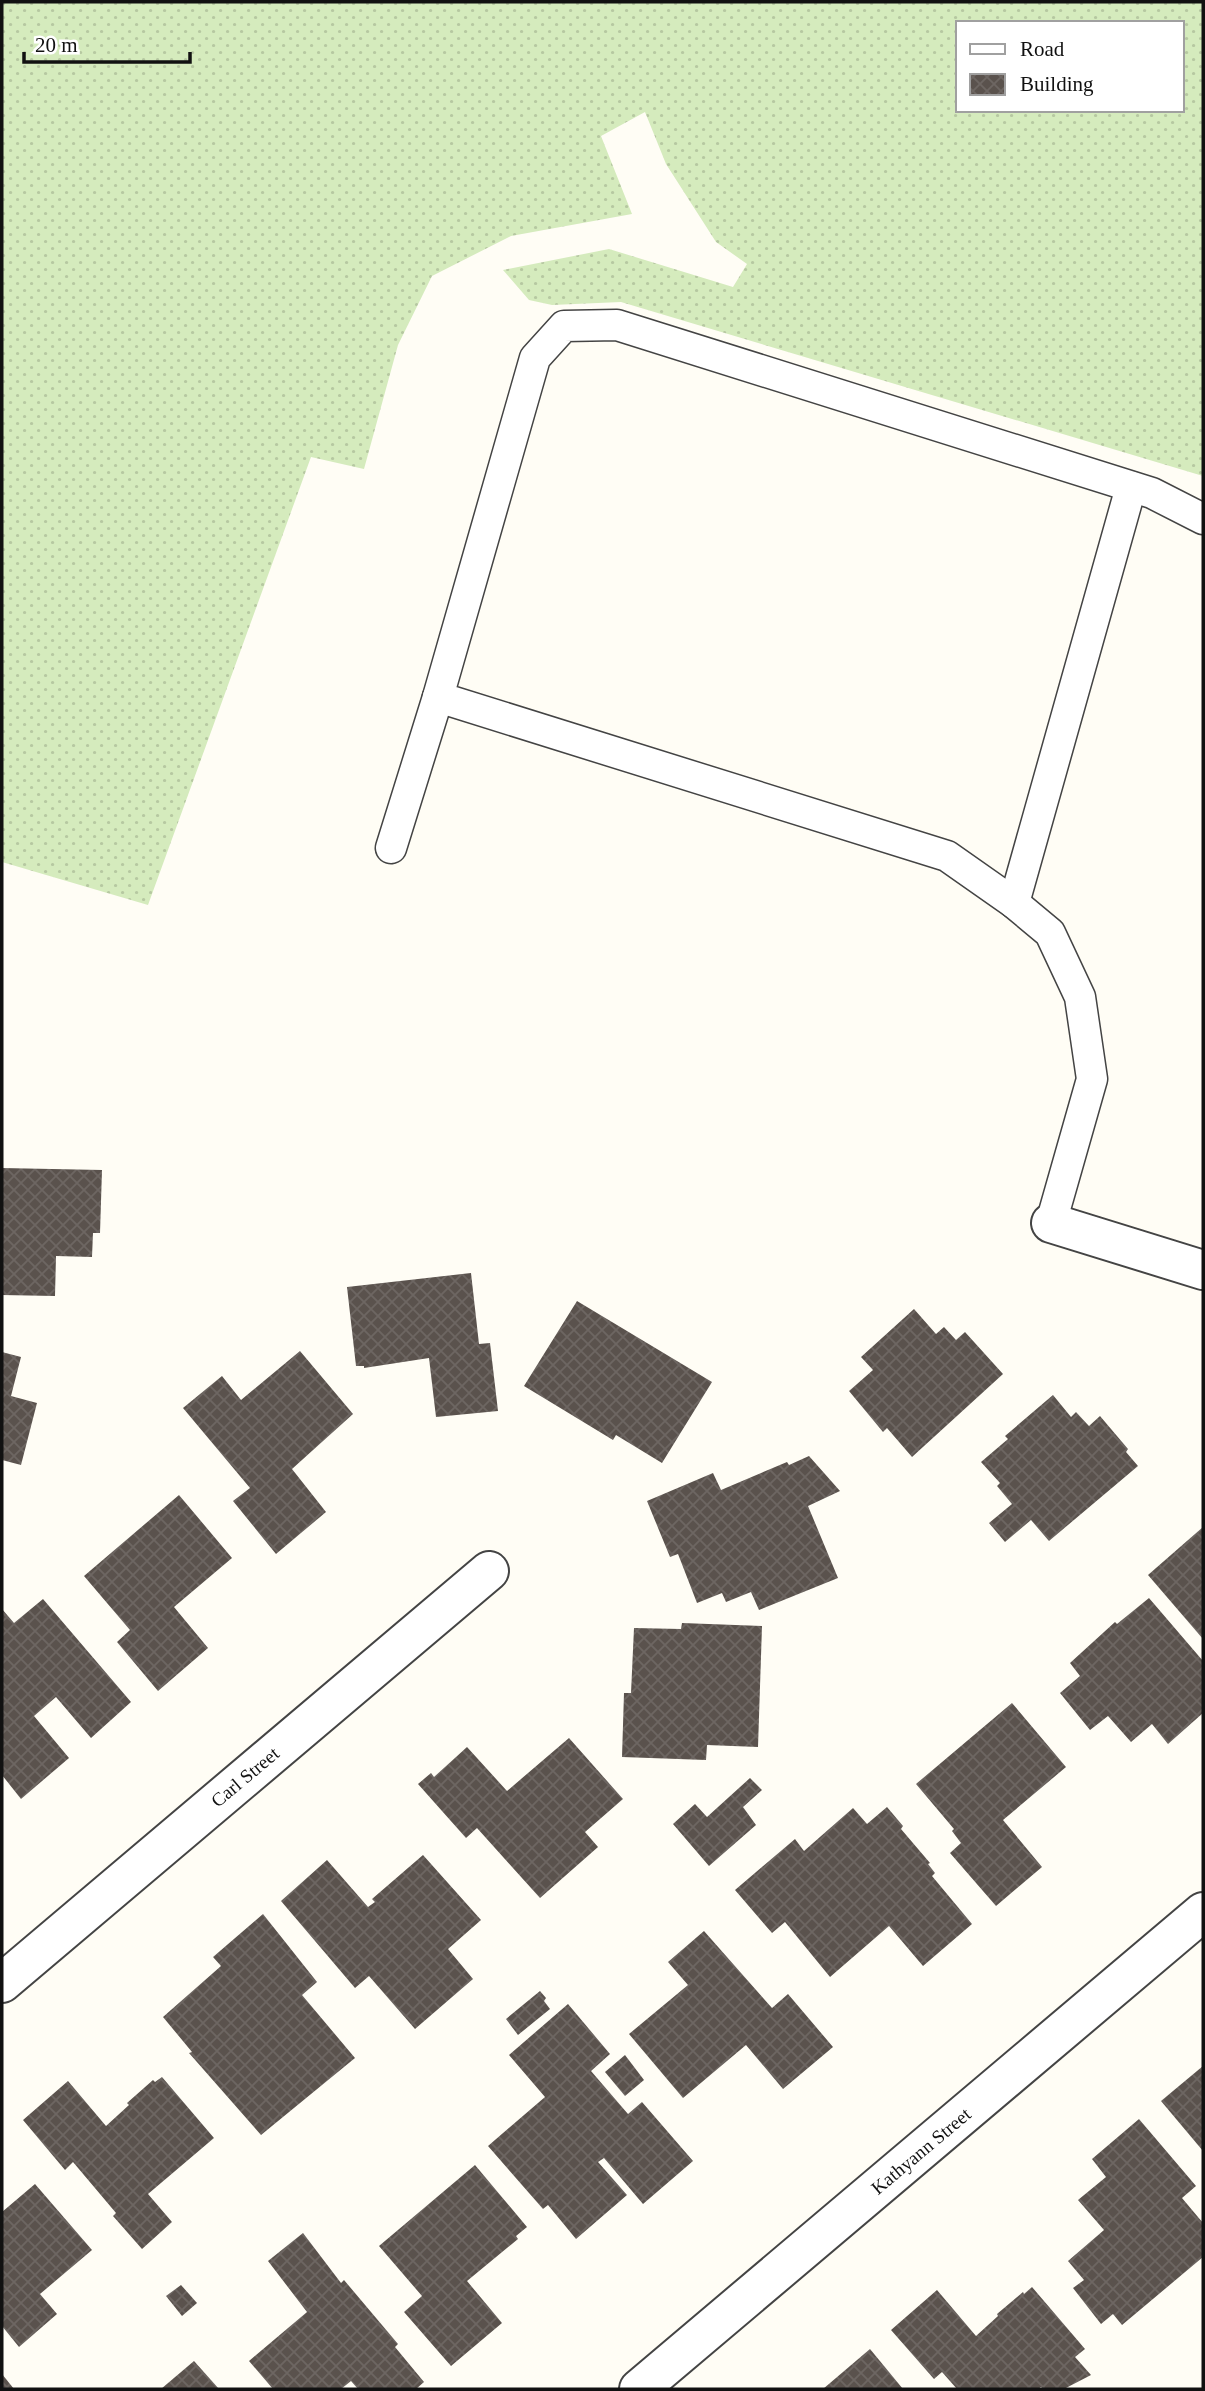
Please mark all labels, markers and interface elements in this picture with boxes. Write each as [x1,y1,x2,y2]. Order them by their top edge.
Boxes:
scale bar [24,21,191,65]
legend [956,21,1184,112]
text: 20 m [35,33,78,57]
text: Road [1020,37,1065,61]
text: Building [1020,72,1094,96]
street label: Carl Street [207,1742,284,1811]
street label: Kathyann Street [867,2103,975,2199]

